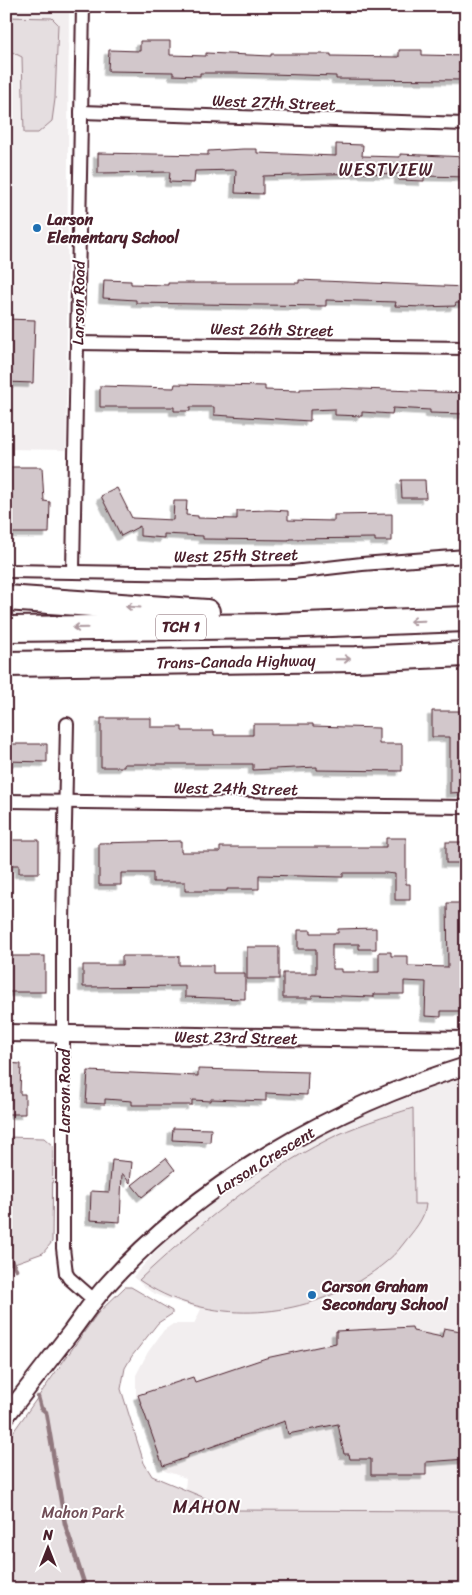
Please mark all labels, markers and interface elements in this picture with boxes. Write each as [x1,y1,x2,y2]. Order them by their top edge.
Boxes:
street label: West 27th Street [212,86,336,119]
district label: WESTVIEW [339,154,434,186]
place label: Larson Elementary School [47,205,180,252]
marker: Larson Elementary School [31,222,43,234]
street label: Larson Road [63,259,94,345]
street label: West 26th Street [210,314,334,345]
street label: West 25th Street [174,540,298,571]
one-way arrow [125,602,141,612]
road number: TCH 1 [156,614,206,640]
one-way arrow [409,616,425,625]
one-way arrow [72,623,88,633]
street label: Trans-Canada Highway [156,646,317,677]
one-way arrow [335,654,351,664]
street label: West 24th Street [174,773,298,804]
street label: West 23rd Street [174,1022,298,1053]
street label: Larson Road [50,1047,79,1133]
street label: Larson Crescent [209,1118,321,1203]
place label: Carson Graham Secondary School [321,1272,449,1319]
marker: Carson Graham Secondary School [306,1289,318,1301]
district label: MAHON [173,1491,241,1523]
park label: Mahon Park [42,1498,125,1527]
north arrow [22,1522,72,1572]
text: N [42,1523,53,1548]

